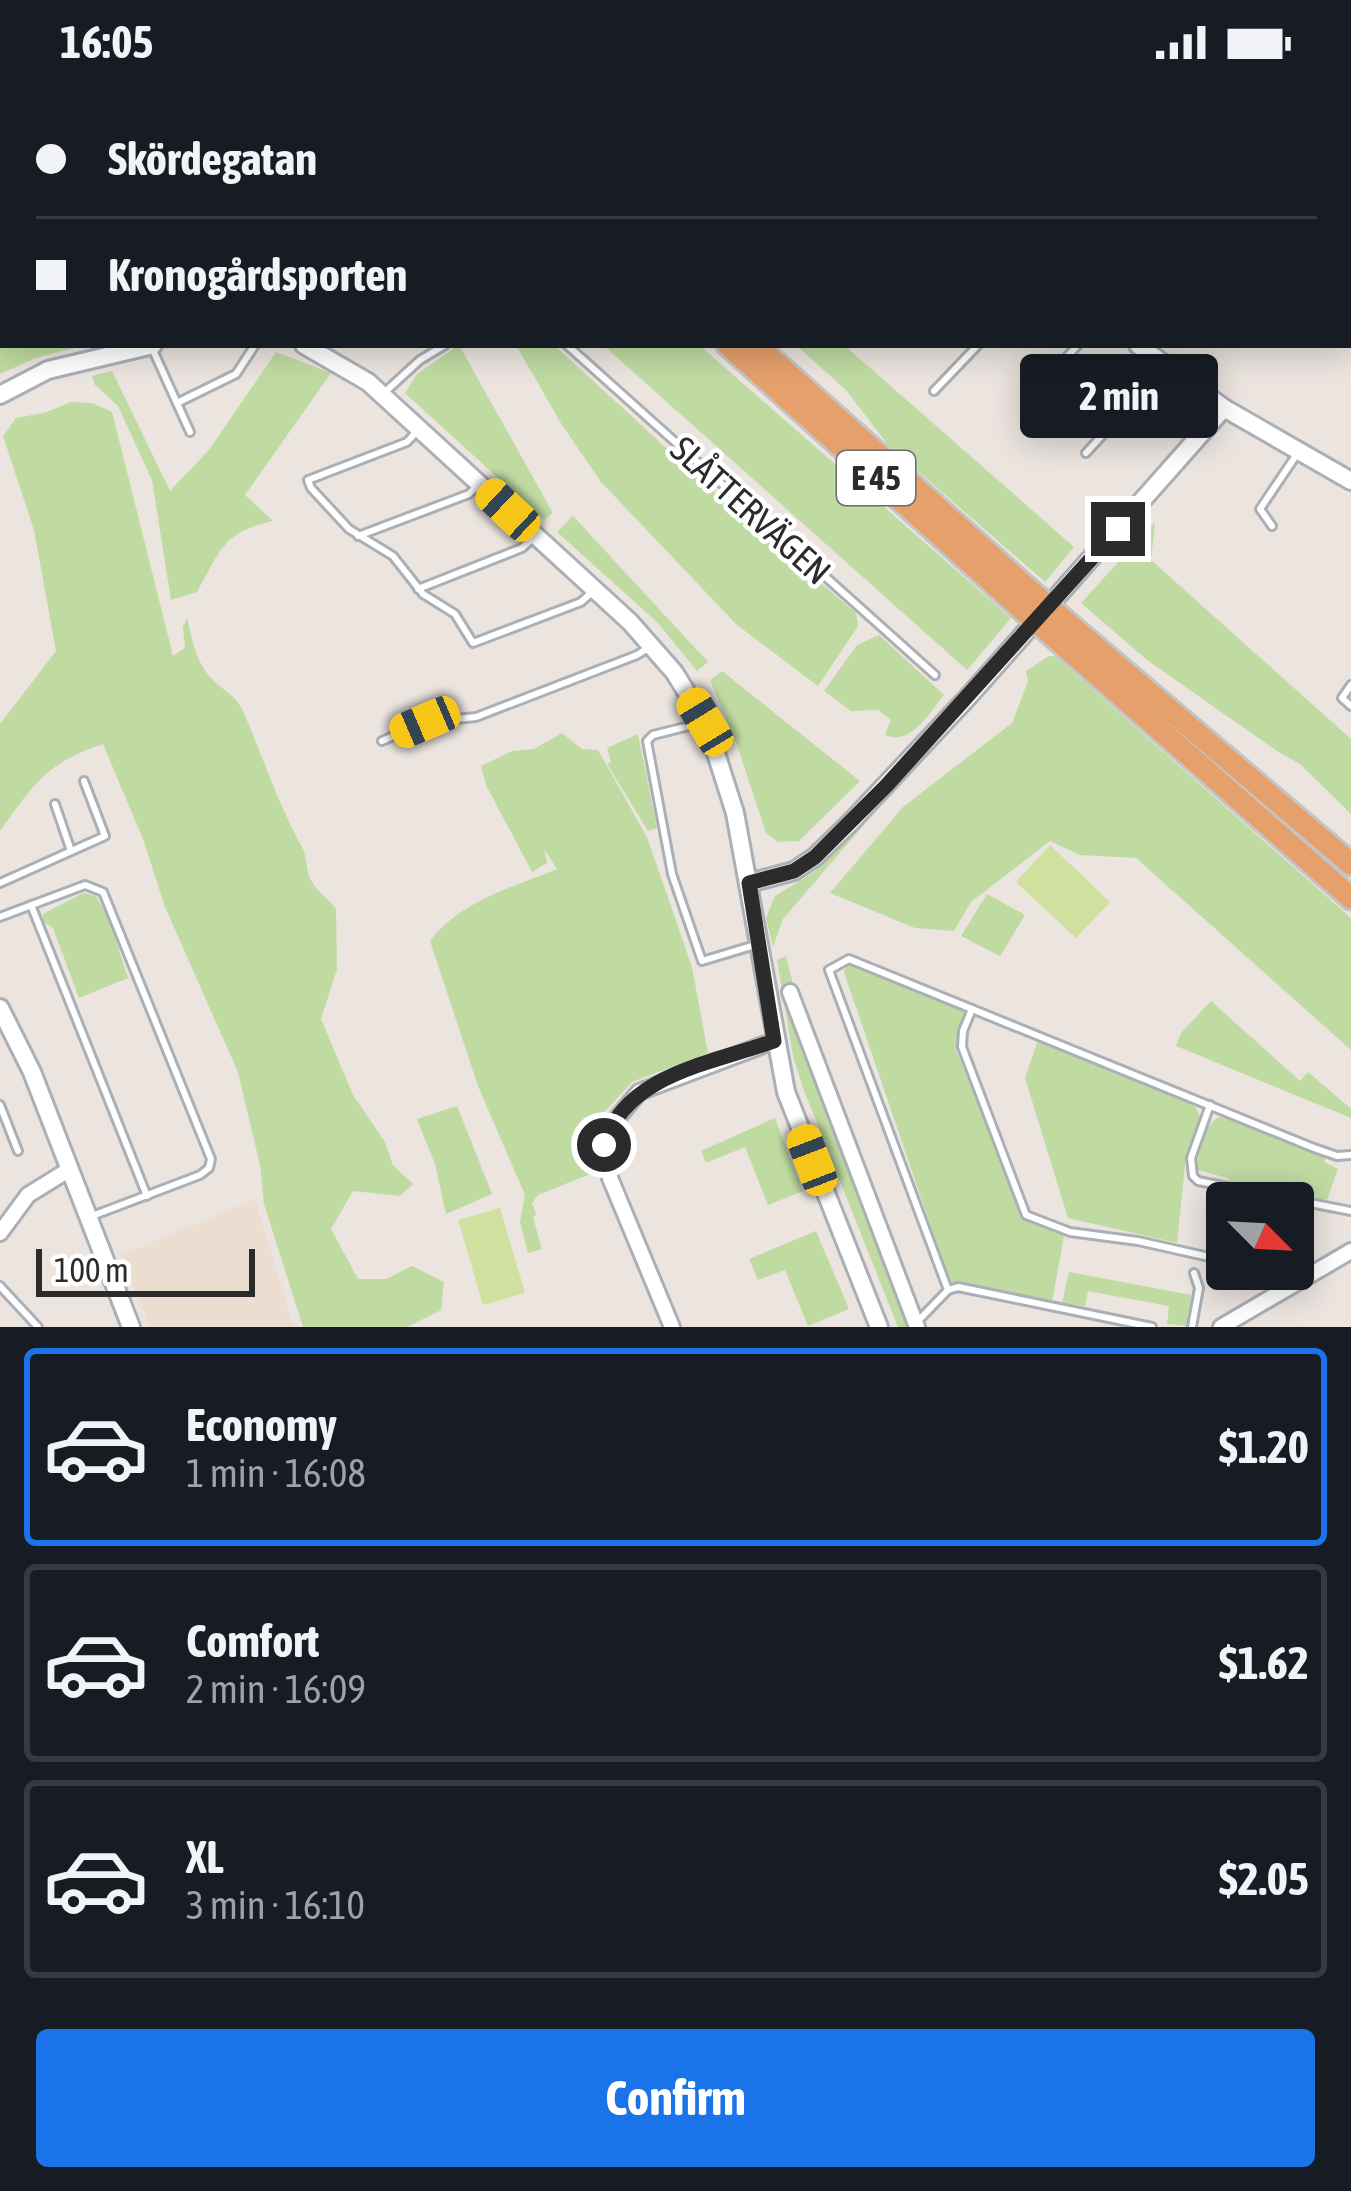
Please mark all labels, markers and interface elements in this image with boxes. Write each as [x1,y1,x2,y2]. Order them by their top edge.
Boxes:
text: 16:05 [60,16,154,68]
text: Skördegatan [108,133,317,185]
text: Kronogårdsporten [108,249,407,301]
callout: 2 min [1019,355,1217,439]
text: 2 min [1079,374,1159,418]
street label: SLÅTTERVÄGEN [663,427,839,593]
road number: E 45 [837,451,915,505]
car [469,472,547,548]
route end [1091,502,1145,556]
car [671,682,739,762]
car [385,691,465,753]
route start [577,1118,631,1172]
car [782,1120,842,1200]
north arrow [1206,1182,1314,1290]
map controls [1206,1182,1314,1290]
scale bar [36,1243,255,1296]
text: 100 m [54,1251,129,1289]
icon: car [42,1393,150,1501]
text: Economy [186,1399,337,1451]
text: $1.20 [1219,1421,1309,1473]
text: 1 min · 16:08 [186,1451,366,1495]
icon: car [42,1609,150,1717]
text: Comfort [186,1615,319,1667]
text: $1.62 [1219,1637,1309,1689]
text: 2 min · 16:09 [186,1667,366,1711]
icon: car [42,1825,150,1933]
text: XL [186,1831,224,1883]
text: $2.05 [1219,1853,1309,1905]
text: 3 min · 16:10 [186,1883,365,1927]
button: Confirm [36,2029,1315,2167]

